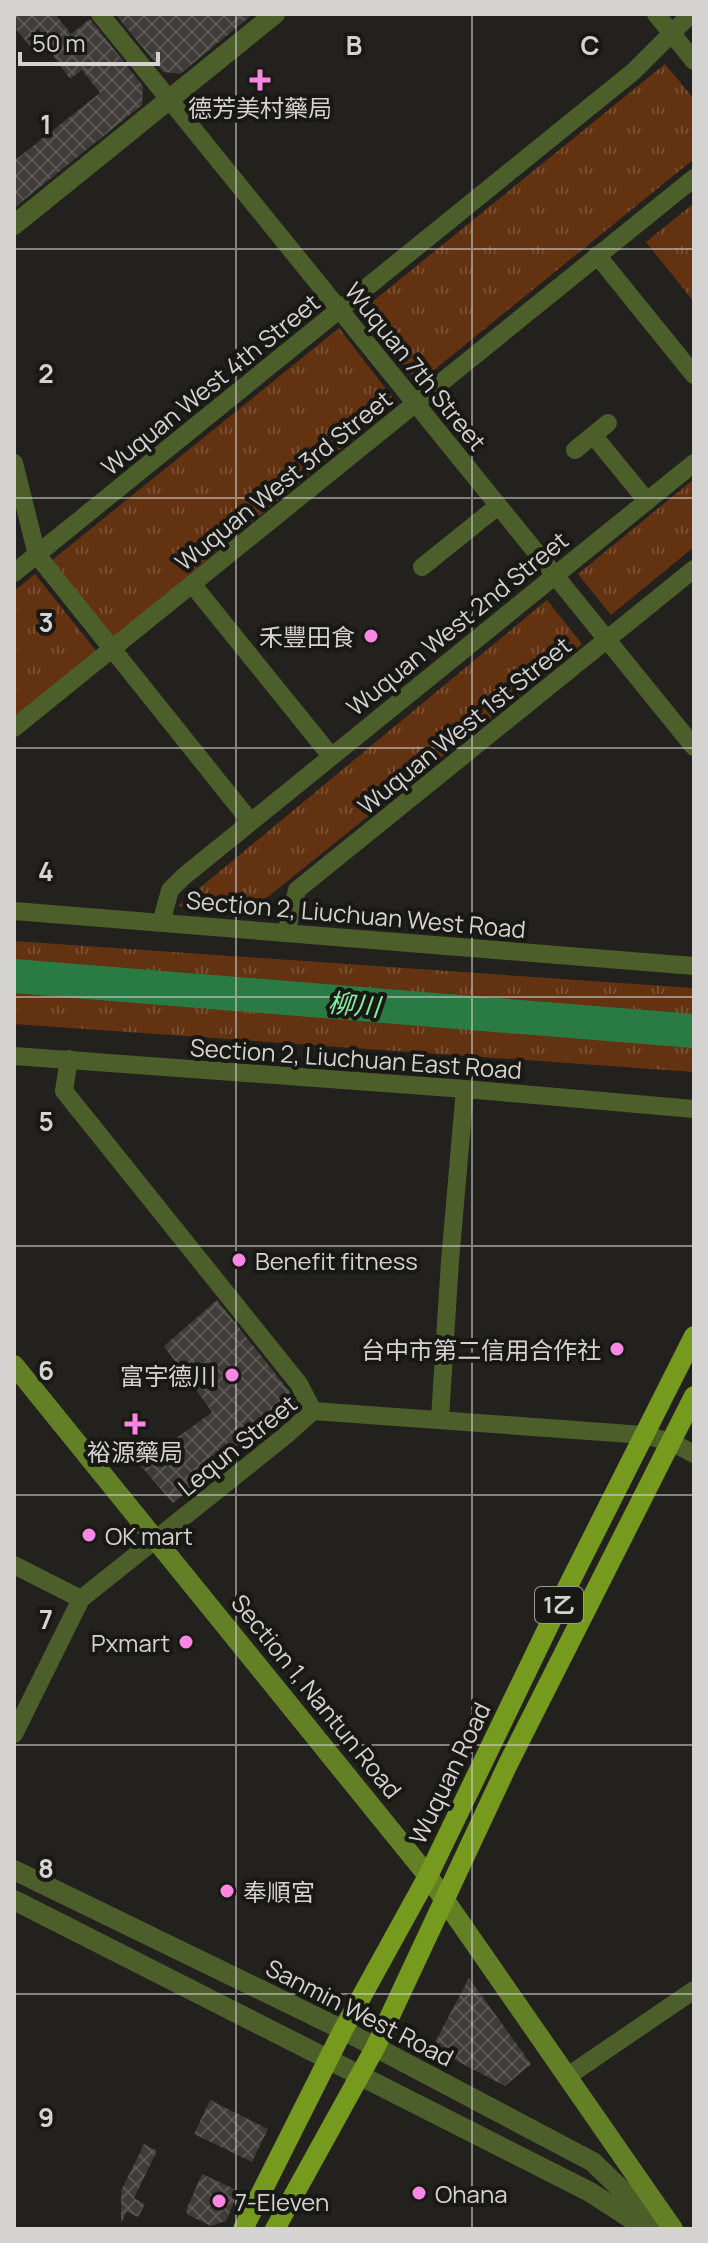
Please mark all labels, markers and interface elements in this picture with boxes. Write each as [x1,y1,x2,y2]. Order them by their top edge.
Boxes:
scale bar [20,16,158,66]
text: 50 m [32,26,86,59]
text: B [346,27,362,63]
text: C [580,27,600,63]
marker: 德芳美村藥局 [251,71,269,89]
place label: 德芳美村藥局 [188,91,332,124]
text: 1 [40,106,52,142]
street label: Wuquan 7th Street [338,275,494,457]
street label: Wuquan West 4th Street [94,286,326,482]
text: 2 [38,355,54,391]
street label: Wuquan West 3rd Street [168,382,398,578]
street label: Wuquan West 2nd Street [339,523,575,723]
text: 3 [38,604,54,640]
place label: 禾豐田食 [259,620,355,653]
marker: 禾豐田食 [362,627,380,645]
street label: Wuquan West 1st Street [350,629,578,821]
text: 4 [38,853,54,889]
street label: Section 2, Liuchuan West Road [185,883,527,945]
water label: 柳川 [327,984,384,1024]
street label: Section 2, Liuchuan East Road [189,1030,523,1086]
text: 5 [38,1103,54,1139]
place label: Benefit fitness [255,1244,418,1277]
marker: Benefit fitness [230,1251,248,1269]
place label: 台中市第二信用合作社 [361,1333,601,1366]
marker: 台中市第二信用合作社 [608,1340,626,1358]
text: 6 [38,1352,54,1388]
place label: 富宇德川 [120,1359,216,1392]
marker: 富宇德川 [223,1366,241,1384]
street label: Lequn Street [171,1387,303,1503]
marker: 裕源藥局 [126,1415,144,1433]
place label: 裕源藥局 [87,1435,183,1468]
place label: OK mart [105,1519,193,1552]
marker: OK mart [80,1526,98,1544]
street label: Section 1, Nantun Road [224,1587,410,1805]
road number: 1乙 [535,1587,583,1623]
text: 7 [39,1601,53,1637]
place label: Pxmart [91,1626,170,1659]
marker: Pxmart [177,1633,195,1651]
street label: Wuquan Road [400,1697,498,1849]
text: 8 [38,1850,54,1886]
place label: 奉順宮 [243,1875,315,1908]
marker: 奉順宮 [218,1882,236,1900]
street label: Sanmin West Road [261,1950,459,2074]
text: 9 [38,2099,54,2135]
place label: Ohana [435,2177,508,2210]
marker: Ohana [410,2184,428,2202]
place label: 7-Eleven [235,2185,329,2218]
marker: 7-Eleven [210,2192,228,2210]

